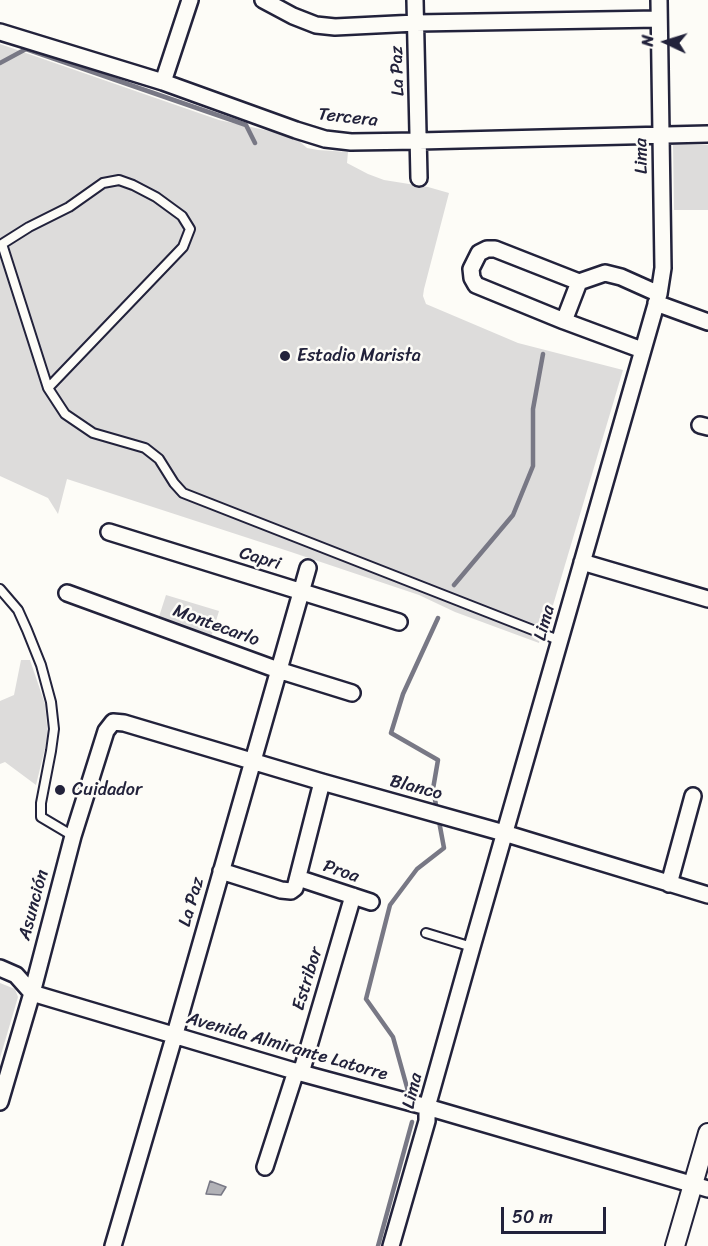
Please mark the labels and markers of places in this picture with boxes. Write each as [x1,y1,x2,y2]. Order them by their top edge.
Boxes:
place label: Estadio Marista [297,345,421,367]
marker: Estadio Marista [278,349,292,363]
place label: Cuidador [72,779,142,801]
marker: Cuidador [53,783,67,797]

